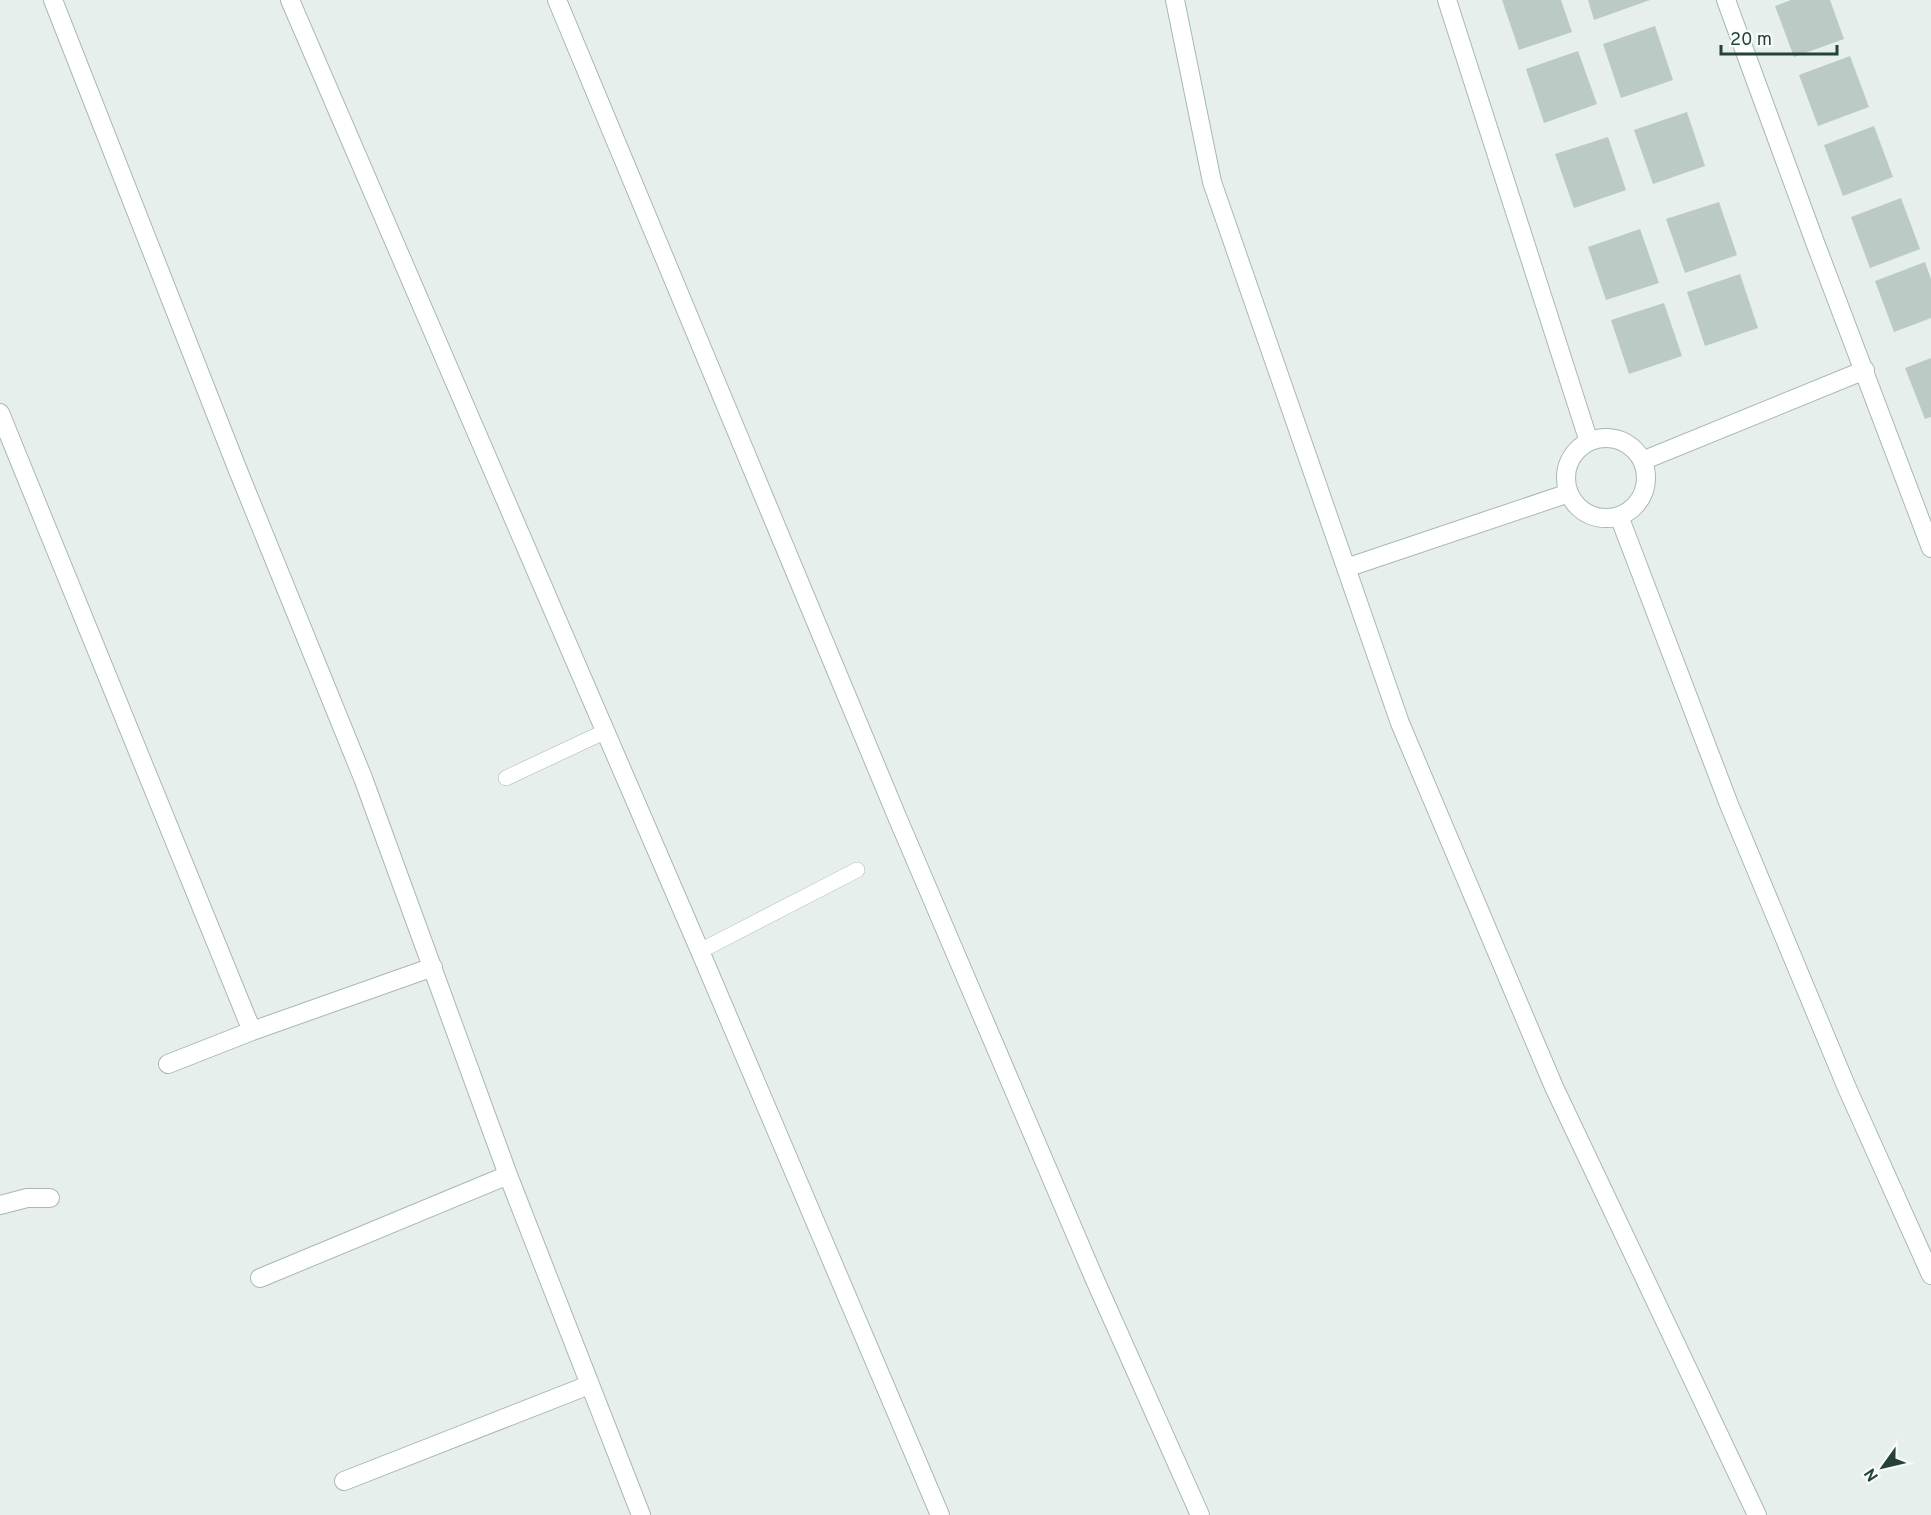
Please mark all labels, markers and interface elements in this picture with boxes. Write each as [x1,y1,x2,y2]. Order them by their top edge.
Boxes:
scale bar [1721,18,1836,56]
text: 20 m [1730,29,1772,52]
north arrow [1853,1437,1913,1497]
text: N [1861,1464,1884,1485]

